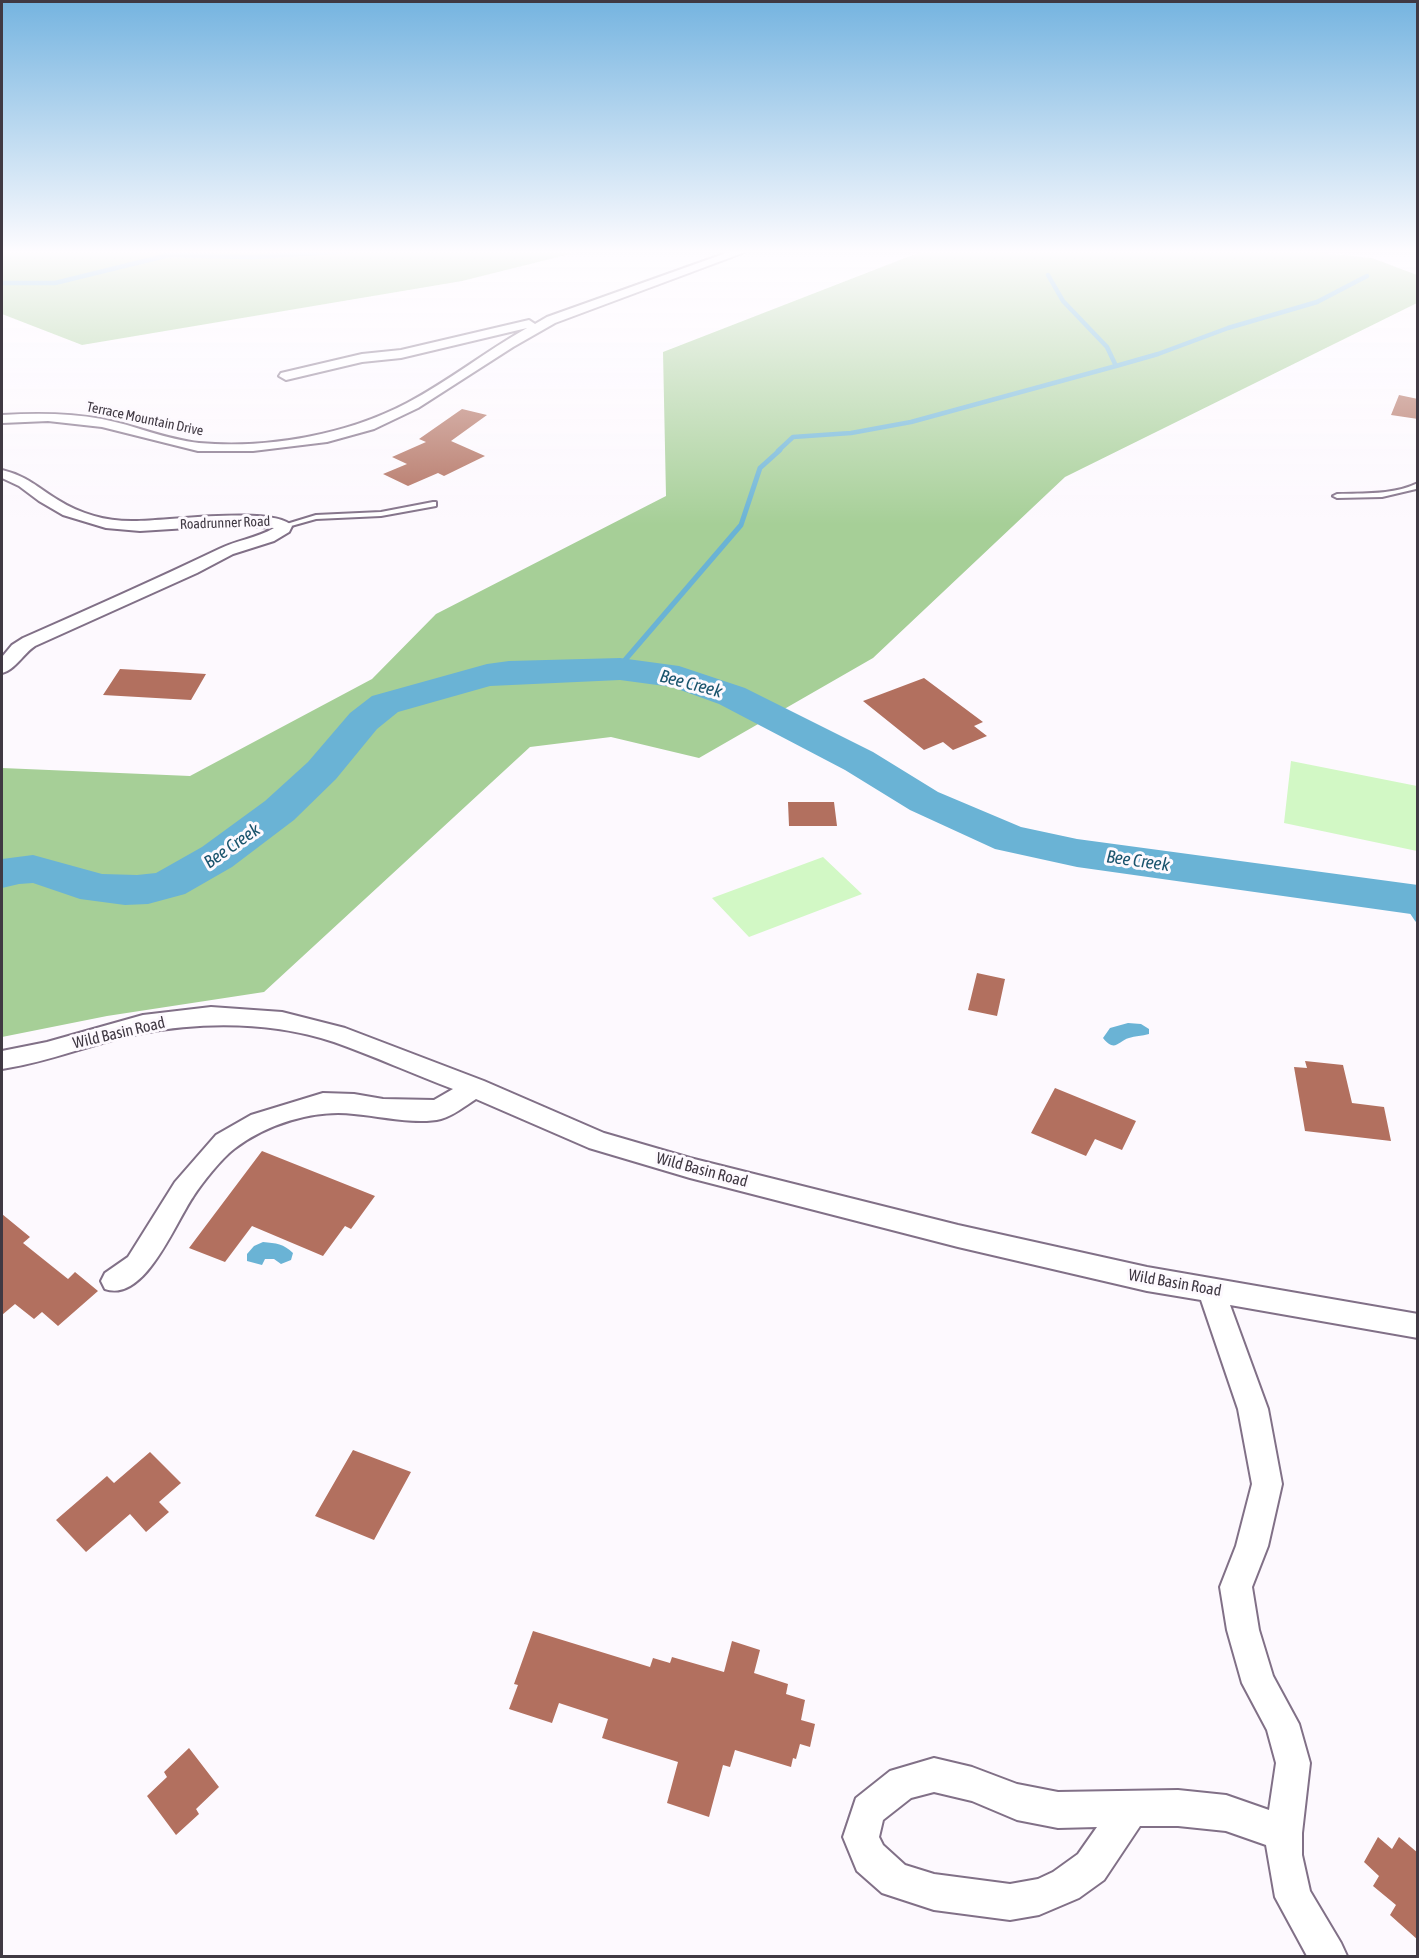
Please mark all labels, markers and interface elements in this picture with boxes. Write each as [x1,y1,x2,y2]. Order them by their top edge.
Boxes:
street label: Terrace Mountain Drive [85,398,205,440]
street label: Roadrunner Road [180,513,270,533]
water label: Bee Creek [657,665,725,703]
water label: Bee Creek [200,819,264,873]
water label: Bee Creek [1105,846,1171,876]
street label: Wild Basin Road [71,1013,167,1053]
street label: Wild Basin Road [654,1149,750,1191]
street label: Wild Basin Road [1127,1265,1223,1301]

